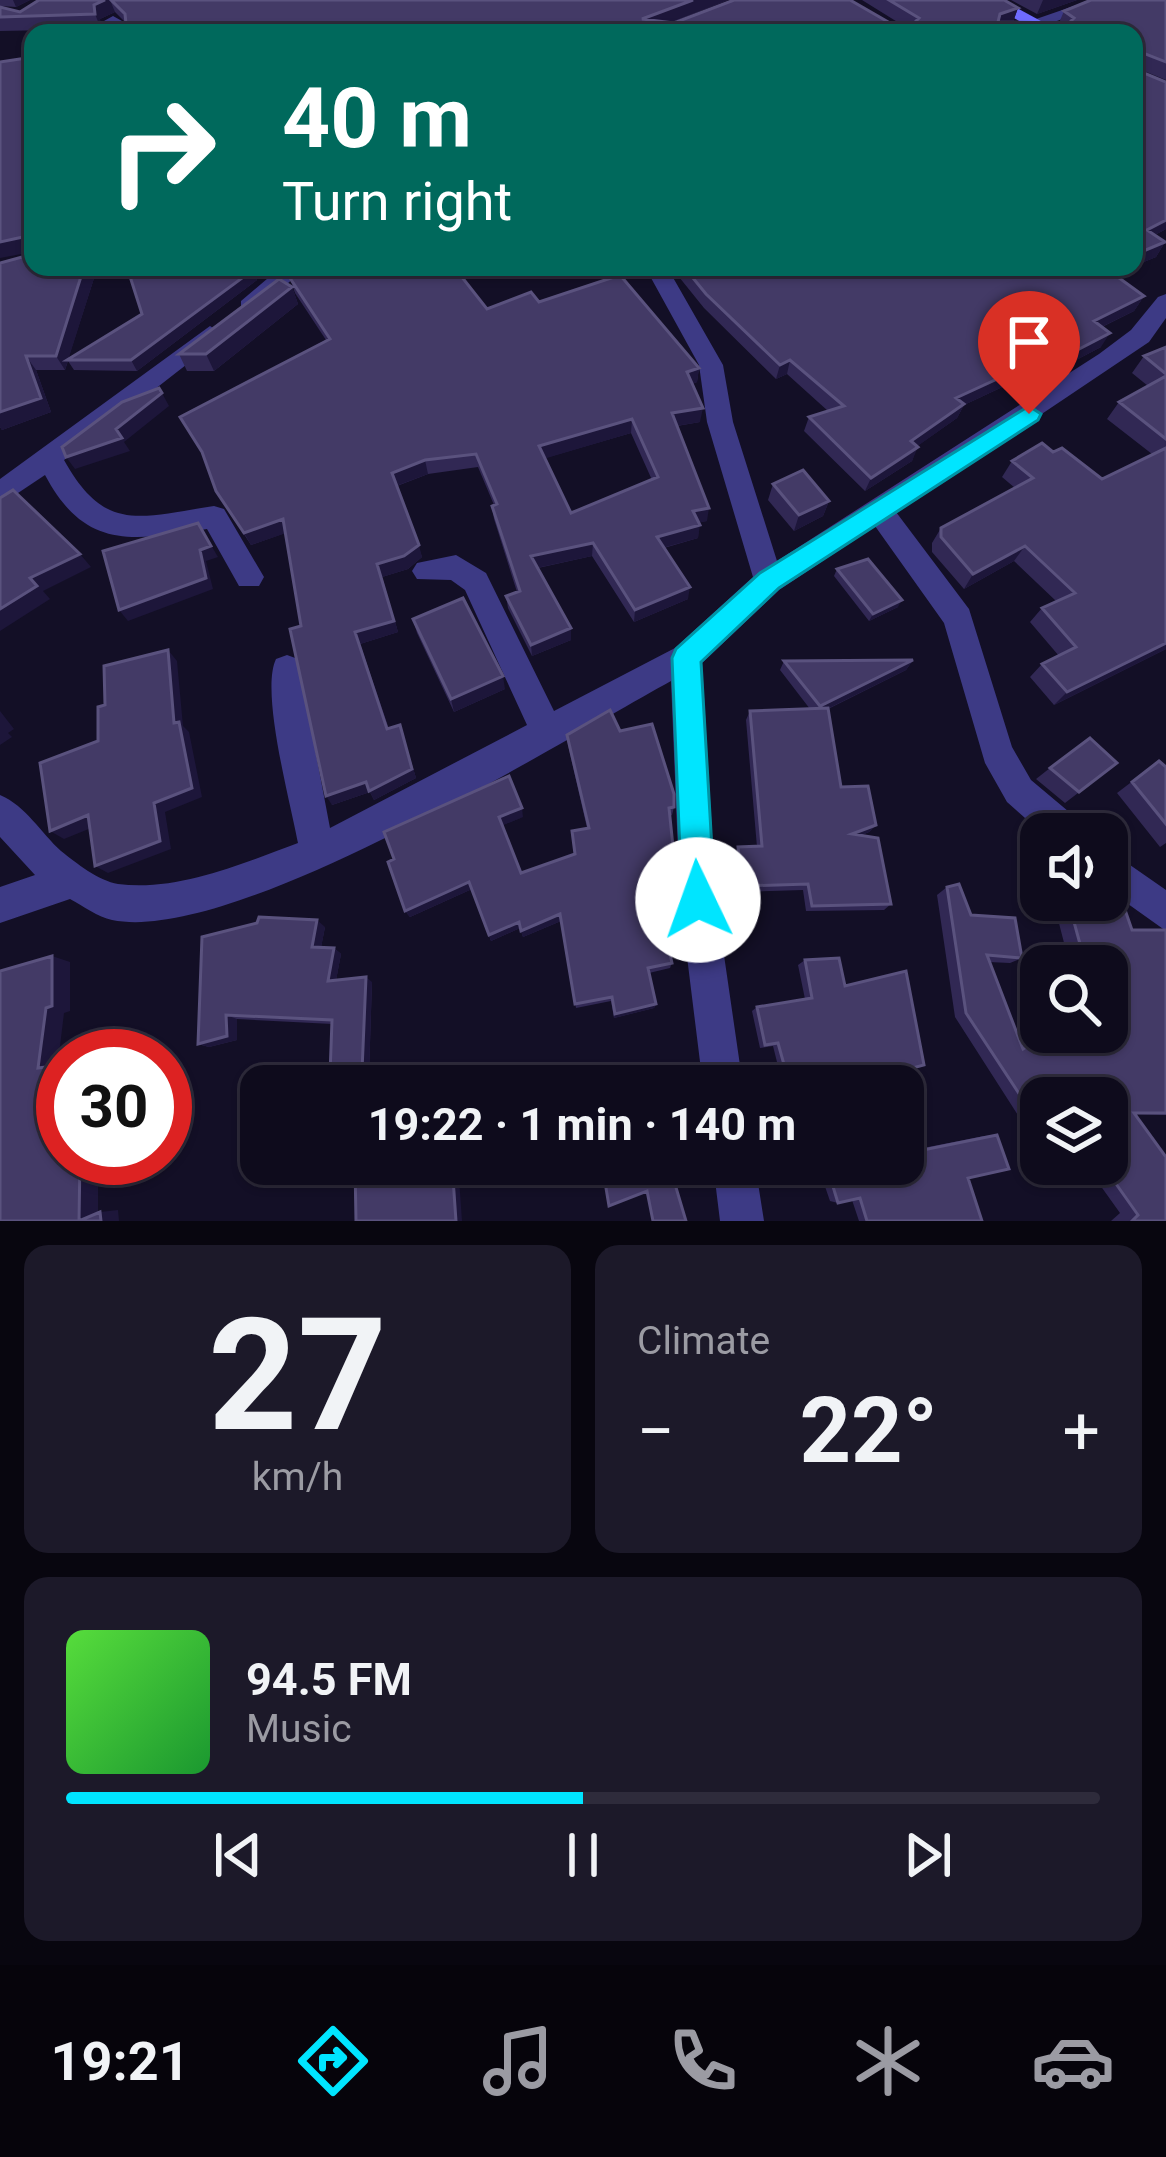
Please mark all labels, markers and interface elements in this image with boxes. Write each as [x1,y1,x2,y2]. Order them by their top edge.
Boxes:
text: 40 m [282,69,472,168]
icon: right [84,72,240,228]
text: Turn right [282,170,512,233]
pin [978,291,1080,414]
icon: arrive [996,309,1062,375]
map controls [1020,813,1128,1185]
button: sound [1020,813,1128,921]
position arrow [635,837,761,963]
button: search [1020,945,1128,1053]
speed limit sign: 30 [36,1029,192,1185]
button: layers [1020,1077,1128,1185]
text: 19:22 · 1 min · 140 m [368,1098,796,1151]
text: 27 [208,1284,387,1467]
text: Climate [637,1318,770,1364]
text: 22° [799,1379,938,1484]
text: − [637,1393,675,1470]
text: + [1063,1393,1100,1470]
text: km/h [252,1454,343,1500]
text: 94.5 FM [246,1653,412,1706]
text: Music [246,1706,352,1752]
icon: previous [205,1822,271,1888]
icon: pause [550,1822,616,1888]
icon: next [895,1822,961,1888]
icon: directions [291,2019,375,2103]
icon: music [476,2019,560,2103]
icon: phone [661,2019,745,2103]
icon: climate [846,2019,930,2103]
icon: car [1031,2019,1115,2103]
text: 19:21 [51,2030,190,2093]

